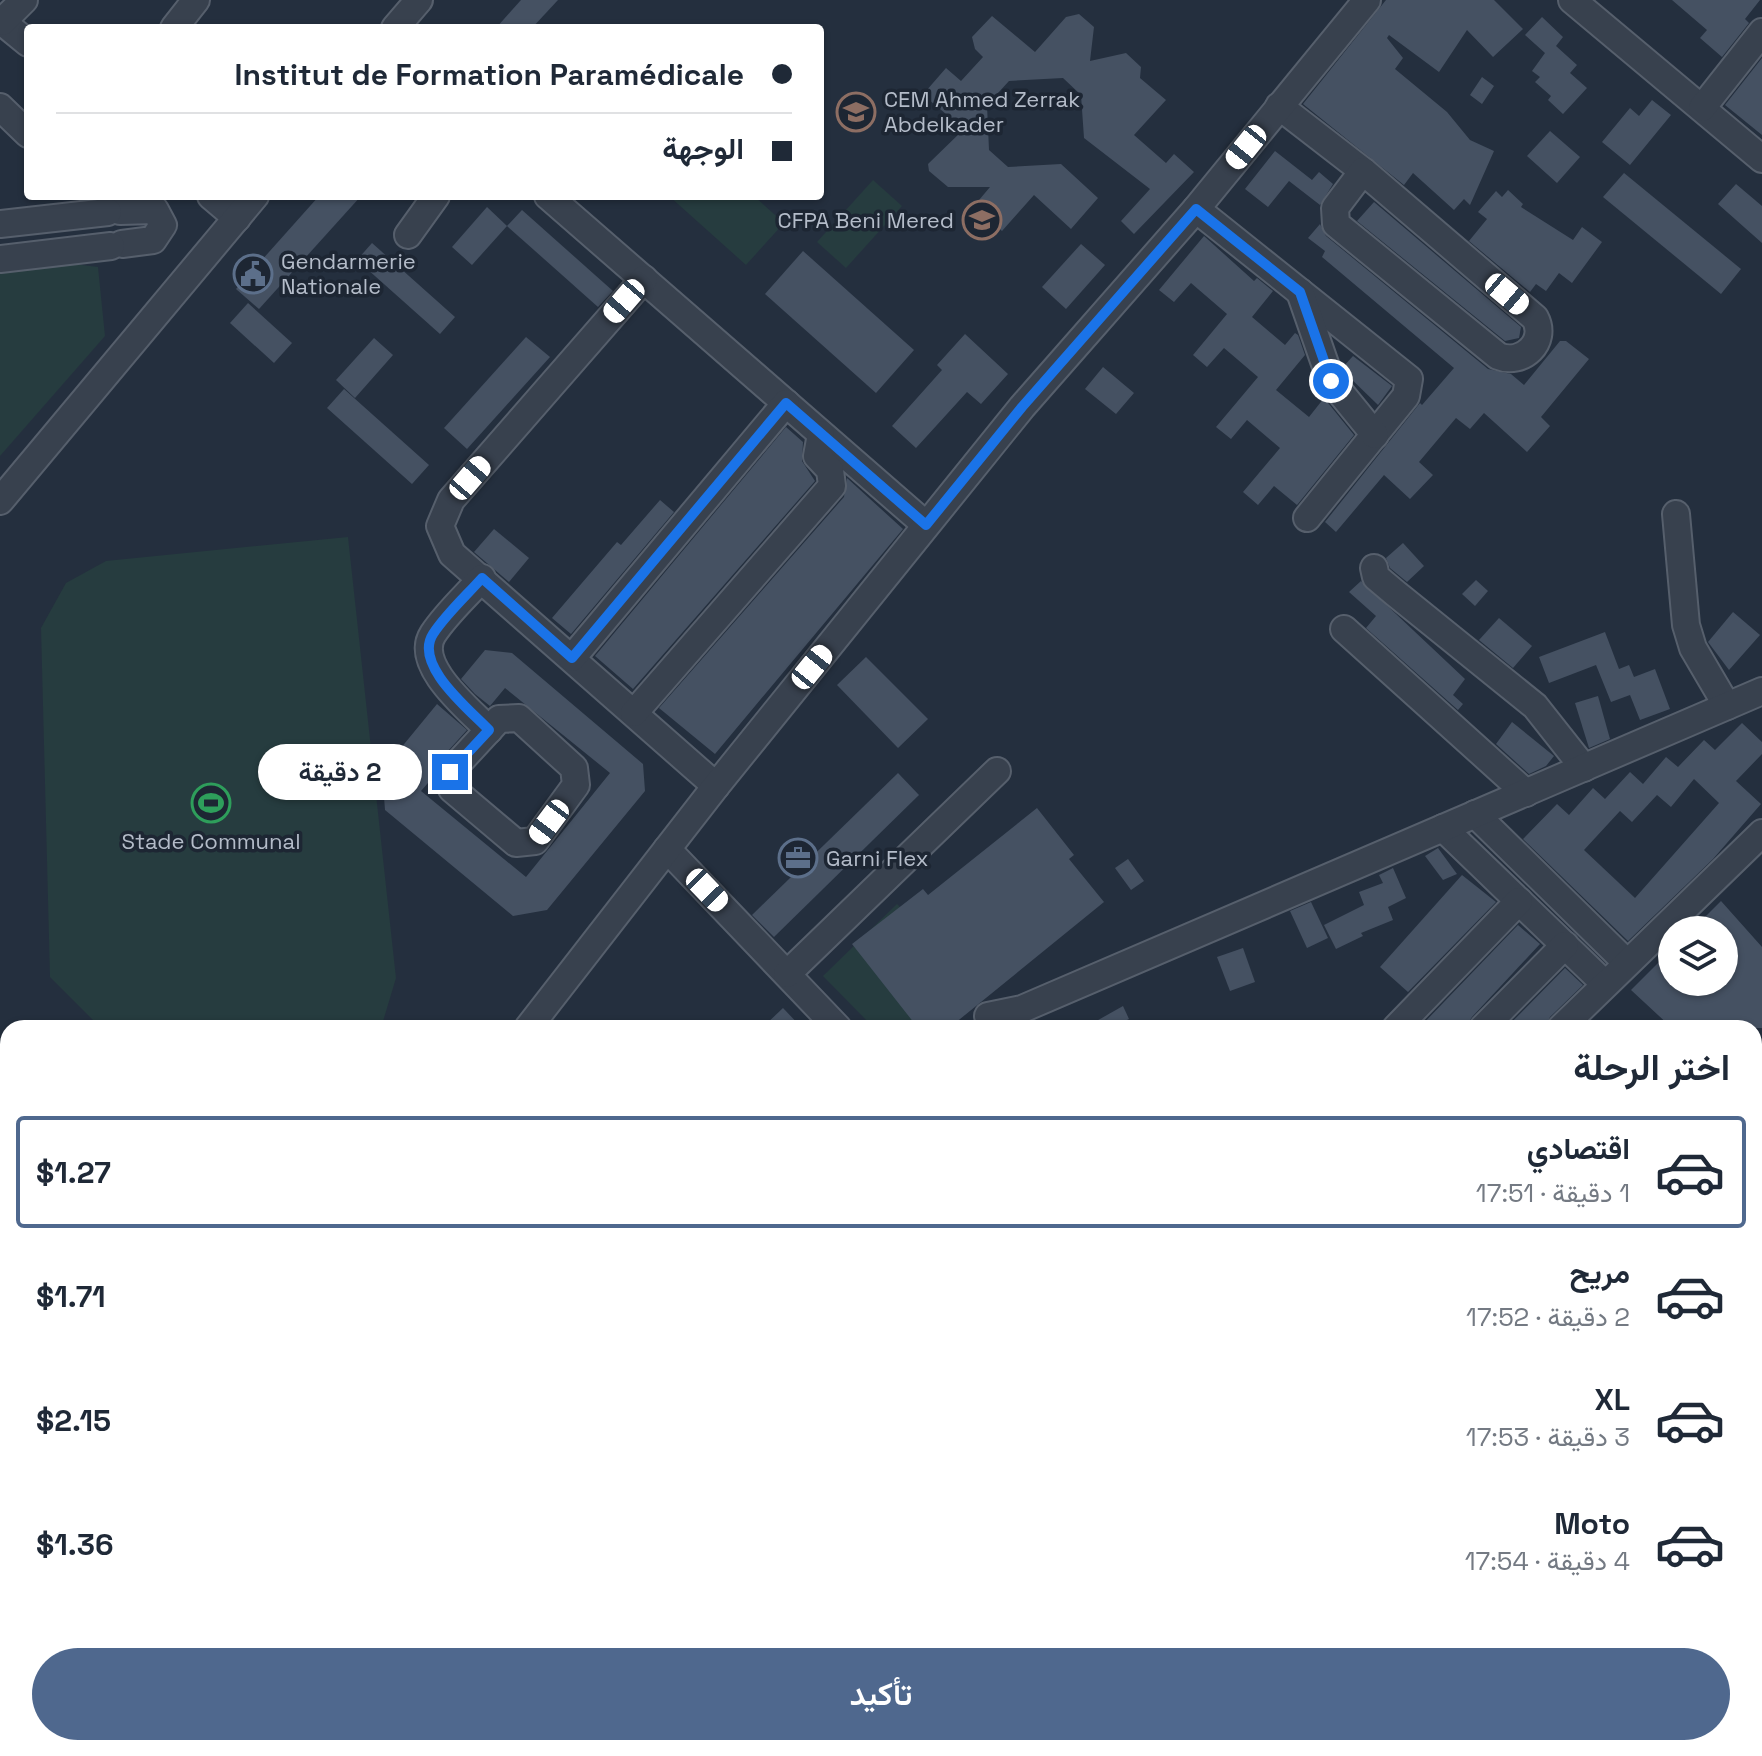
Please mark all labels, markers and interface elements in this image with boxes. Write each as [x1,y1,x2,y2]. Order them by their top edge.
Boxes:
text: Institut de Formation Paramédicale [235,55,744,94]
place label: CEM Ahmed Zerrak Abdelkader [884,85,1080,138]
school or university icon: CEM Ahmed Zerrak Abdelkader [835,91,877,133]
car [1222,121,1270,173]
text: الوجهة [662,129,744,168]
school or university icon: CFPA Beni Mered [961,199,1003,241]
place label: CFPA Beni Mered [778,206,954,234]
place label: Gendarmerie Nationale [281,247,416,300]
public building icon: Gendarmerie Nationale [232,253,274,295]
car [1481,269,1533,319]
car [599,275,649,327]
route start [1313,363,1349,399]
car [445,452,495,504]
car [788,641,836,693]
callout: 2 دقيقة [258,744,422,800]
route end [432,754,468,790]
text: 2 دقيقة [298,755,382,789]
sports icon: Stade Communal [190,782,232,824]
car [525,796,573,848]
place label: Stade Communal [121,827,301,855]
office icon: Garni Flex [777,837,819,879]
place label: Garni Flex [826,844,929,872]
car [682,864,732,916]
map controls [1658,916,1738,996]
button: layers [1658,916,1738,996]
text: اختر الرحلة [1573,1045,1730,1091]
text: اقتصادي [1527,1129,1630,1168]
icon: car [1654,1136,1726,1208]
text: $1.27 [36,1153,111,1192]
text: 1 دقيقة · 17:51 [1476,1176,1630,1210]
text: مريح [1570,1253,1630,1292]
icon: car [1654,1260,1726,1332]
text: $1.71 [36,1277,106,1316]
text: 2 دقيقة · 17:52 [1466,1300,1630,1334]
text: XL [1594,1380,1630,1419]
icon: car [1654,1384,1726,1456]
text: $2.15 [36,1401,111,1440]
text: 3 دقيقة · 17:53 [1466,1420,1630,1454]
text: Moto [1554,1504,1630,1543]
icon: car [1654,1508,1726,1580]
text: $1.36 [36,1525,113,1564]
text: 4 دقيقة · 17:54 [1465,1544,1630,1578]
button: تأكيد [32,1648,1730,1740]

